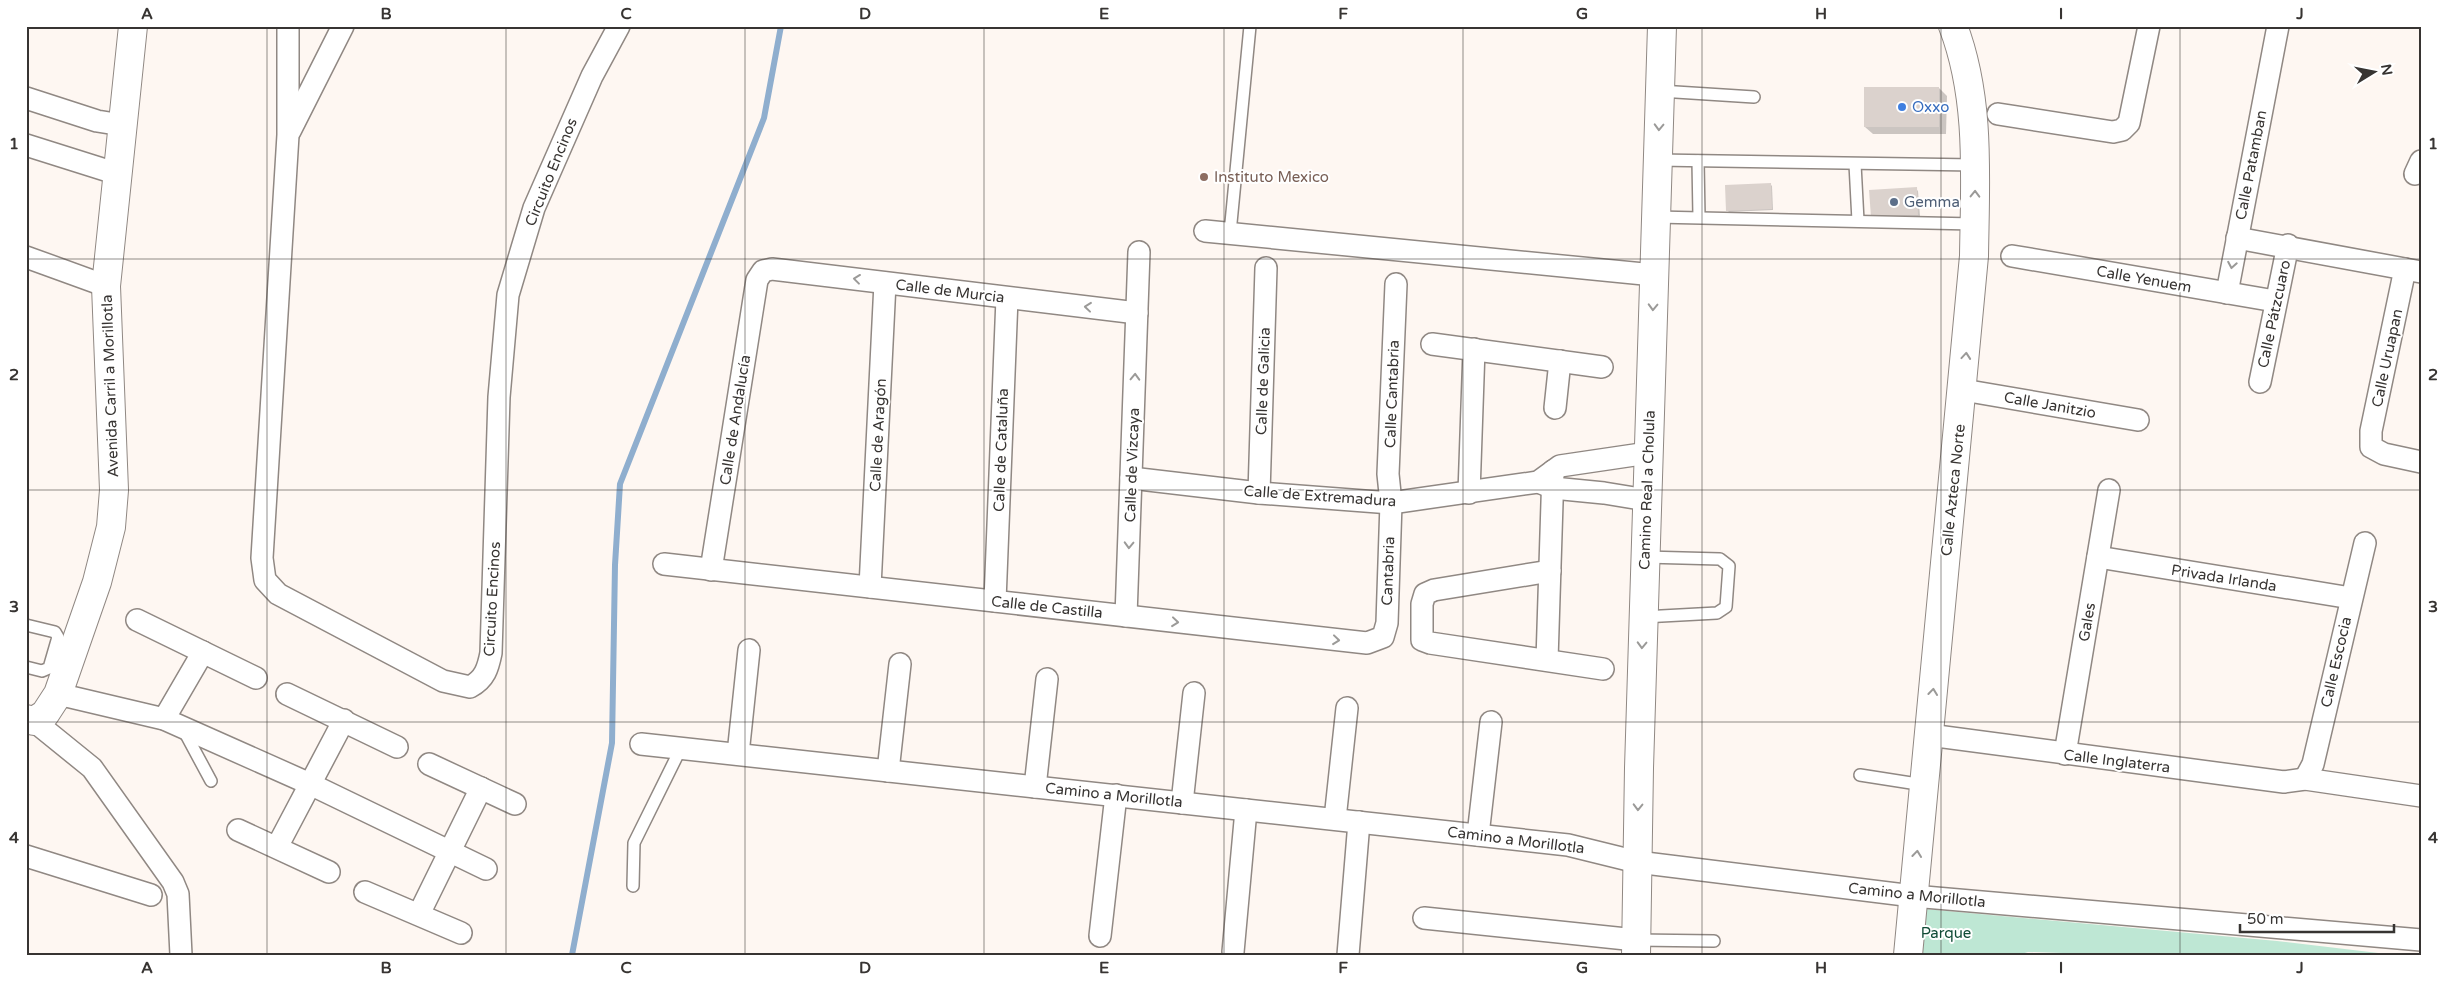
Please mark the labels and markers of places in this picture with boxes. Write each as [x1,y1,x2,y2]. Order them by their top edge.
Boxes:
place label: Oxxo [1912,98,1949,116]
marker: Oxxo [1896,101,1908,113]
place label: Instituto Mexico [1214,168,1329,186]
marker: Instituto Mexico [1198,171,1210,183]
place label: Gemma [1904,193,1960,211]
marker: Gemma [1888,196,1900,208]

